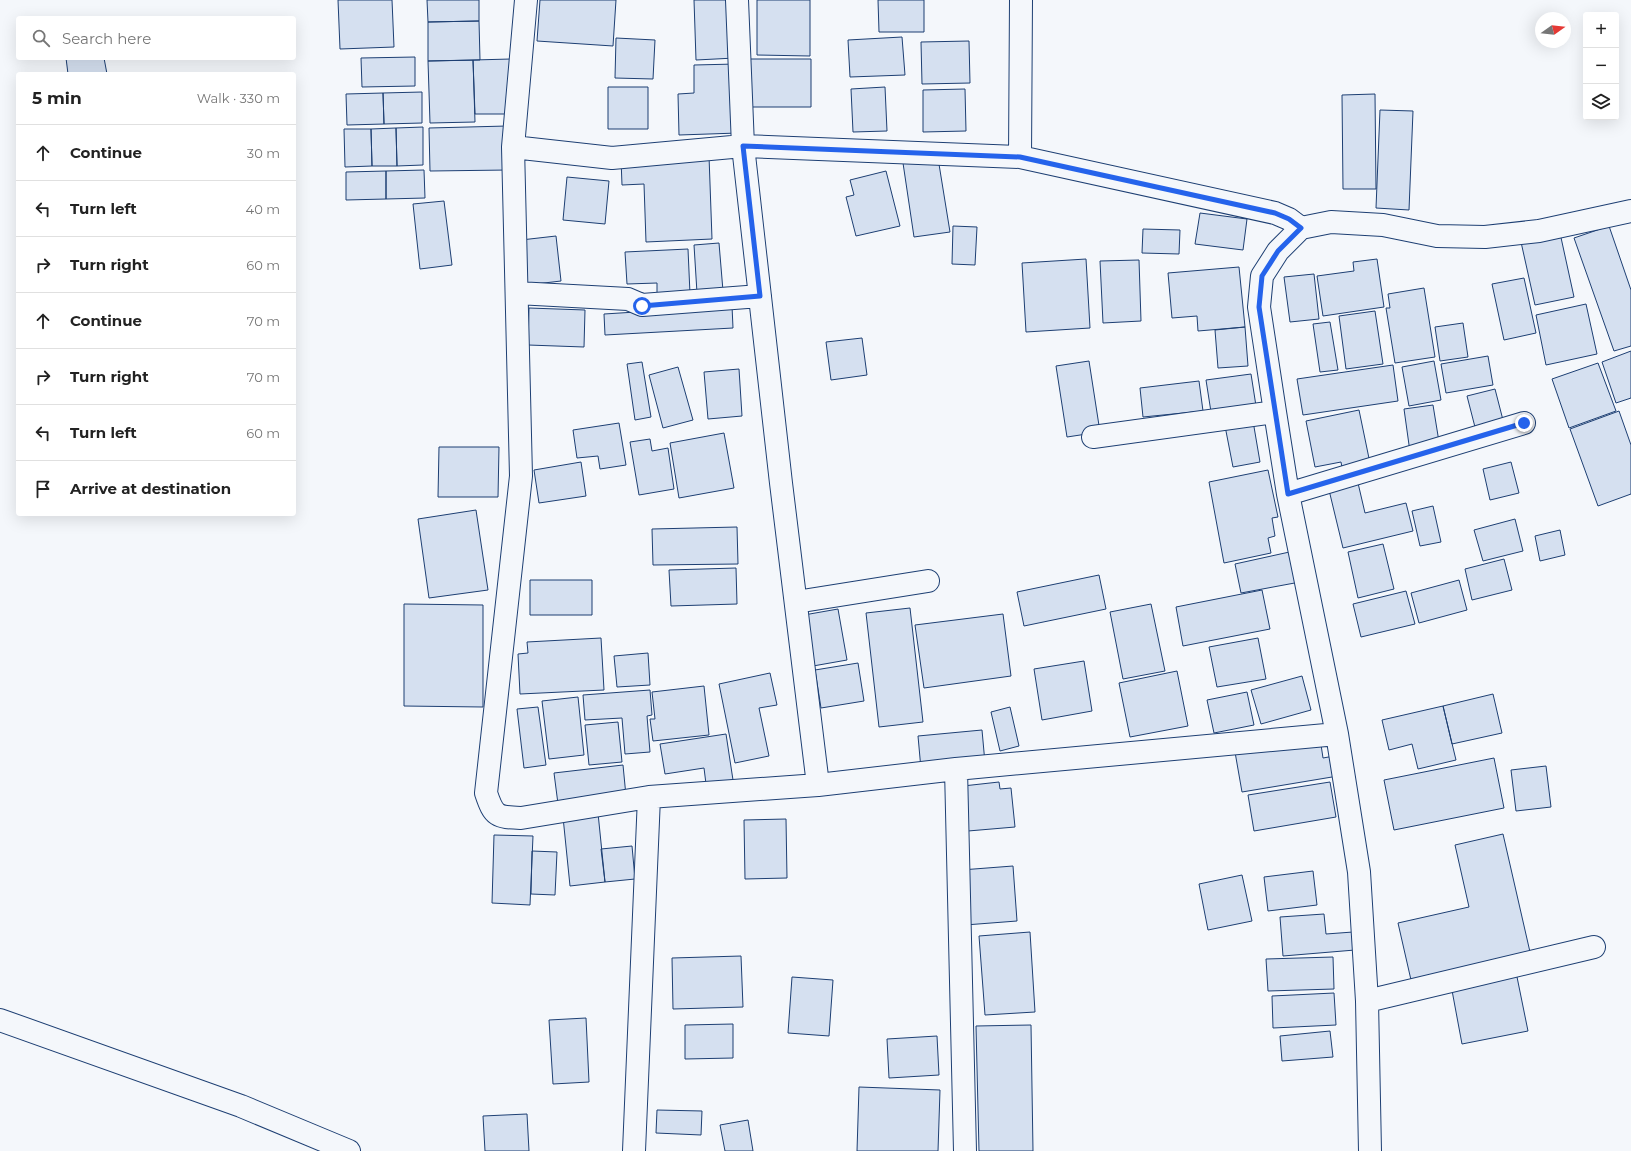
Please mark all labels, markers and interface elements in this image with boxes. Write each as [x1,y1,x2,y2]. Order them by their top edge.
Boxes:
north arrow [1535,12,1571,48]
map controls [1583,12,1619,120]
button: + [1583,12,1619,48]
search box [16,16,296,60]
icon: search [30,27,52,49]
text: Search here [62,29,151,48]
button: − [1583,48,1619,84]
button: layers [1583,84,1619,120]
text: 5 min [32,88,82,108]
text: Walk · 330 m [197,90,280,106]
icon: ahead [32,142,54,164]
text: Continue [70,143,142,162]
text: 30 m [247,145,280,161]
icon: left [32,198,54,220]
text: Turn left [70,199,137,218]
text: 40 m [246,201,280,217]
icon: right [32,254,54,276]
text: Turn right [70,255,149,274]
text: 60 m [246,257,280,273]
route start [633,297,651,315]
icon: ahead [32,310,54,332]
text: Continue [70,311,142,330]
text: 70 m [247,313,280,329]
icon: right [32,366,54,388]
text: Turn right [70,367,149,386]
text: 70 m [247,369,280,385]
route end [1515,414,1533,432]
icon: left [32,422,54,444]
text: Turn left [70,423,137,442]
text: 60 m [246,425,280,441]
icon: arrive [32,478,54,500]
text: Arrive at destination [70,479,231,498]

